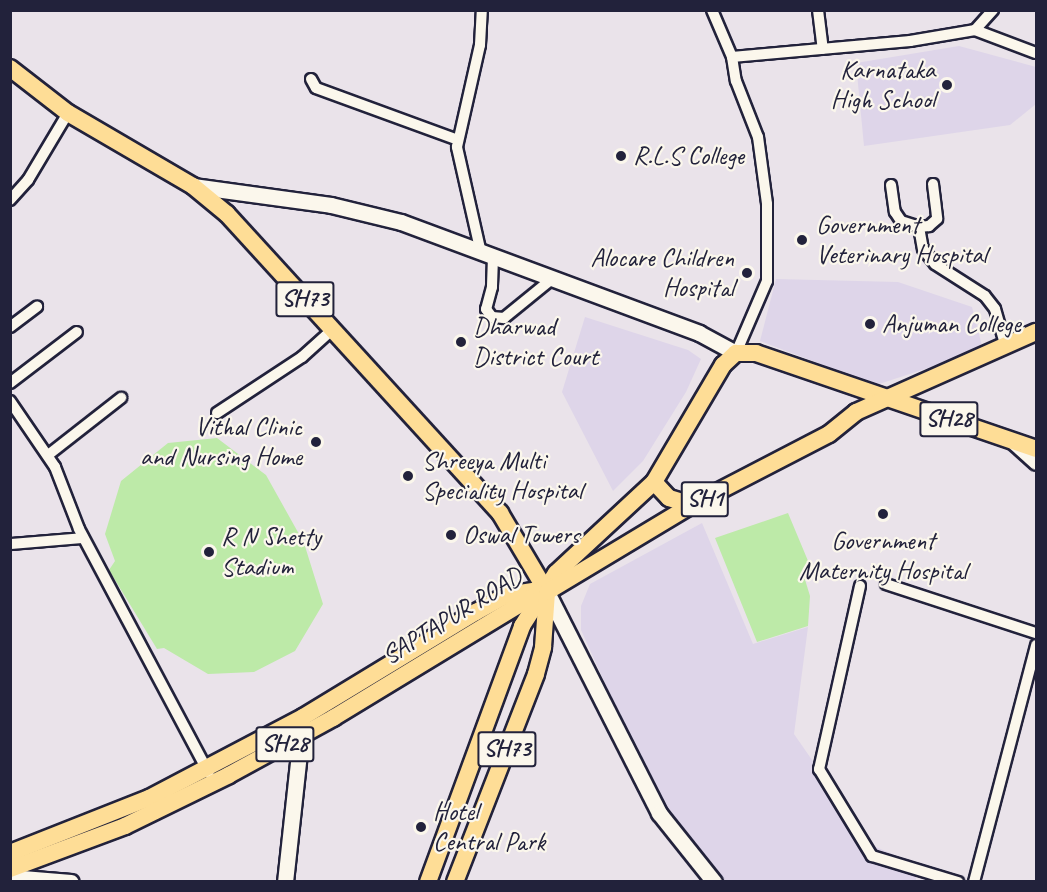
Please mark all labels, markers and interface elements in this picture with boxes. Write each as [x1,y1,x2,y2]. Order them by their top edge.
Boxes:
place label: Karnataka High School [832,54,935,116]
marker: Karnataka High School [940,78,954,92]
place label: R.L.S College [633,140,744,172]
marker: R.L.S College [614,149,628,163]
place label: Government Veterinary Hospital [816,209,986,270]
marker: Government Veterinary Hospital [793,231,811,249]
place label: Alocare Children Hospital [590,242,734,304]
marker: Alocare Children Hospital [738,264,756,282]
road number: SH73 [275,278,335,320]
place label: Anjuman College [882,308,1021,340]
place label: Dharwad District Court [473,311,598,372]
marker: Anjuman College [863,317,877,331]
marker: Dharwad District Court [454,335,468,349]
road number: SH28 [919,398,979,440]
place label: Vithal Clinic and Nursing Home [140,411,302,472]
marker: Vithal Clinic and Nursing Home [307,433,325,451]
place label: Shreeya Multi Speciality Hospital [422,445,582,506]
marker: Shreeya Multi Speciality Hospital [399,467,417,485]
road number: SH1 [680,478,730,520]
marker: Government Maternity Hospital [874,505,892,523]
place label: Oswal Towers [463,519,579,551]
place label: R N Shetty Stadium [221,521,323,582]
place label: Government Maternity Hospital [799,525,967,586]
marker: Oswal Towers [444,528,458,542]
marker: R N Shetty Stadium [202,545,216,559]
street label: SAPTAPUR ROAD [376,560,528,672]
road number: SH28 [255,723,315,765]
road number: SH73 [477,728,537,770]
place label: Hotel Central Park [433,796,546,858]
marker: Hotel Central Park [414,820,428,834]

